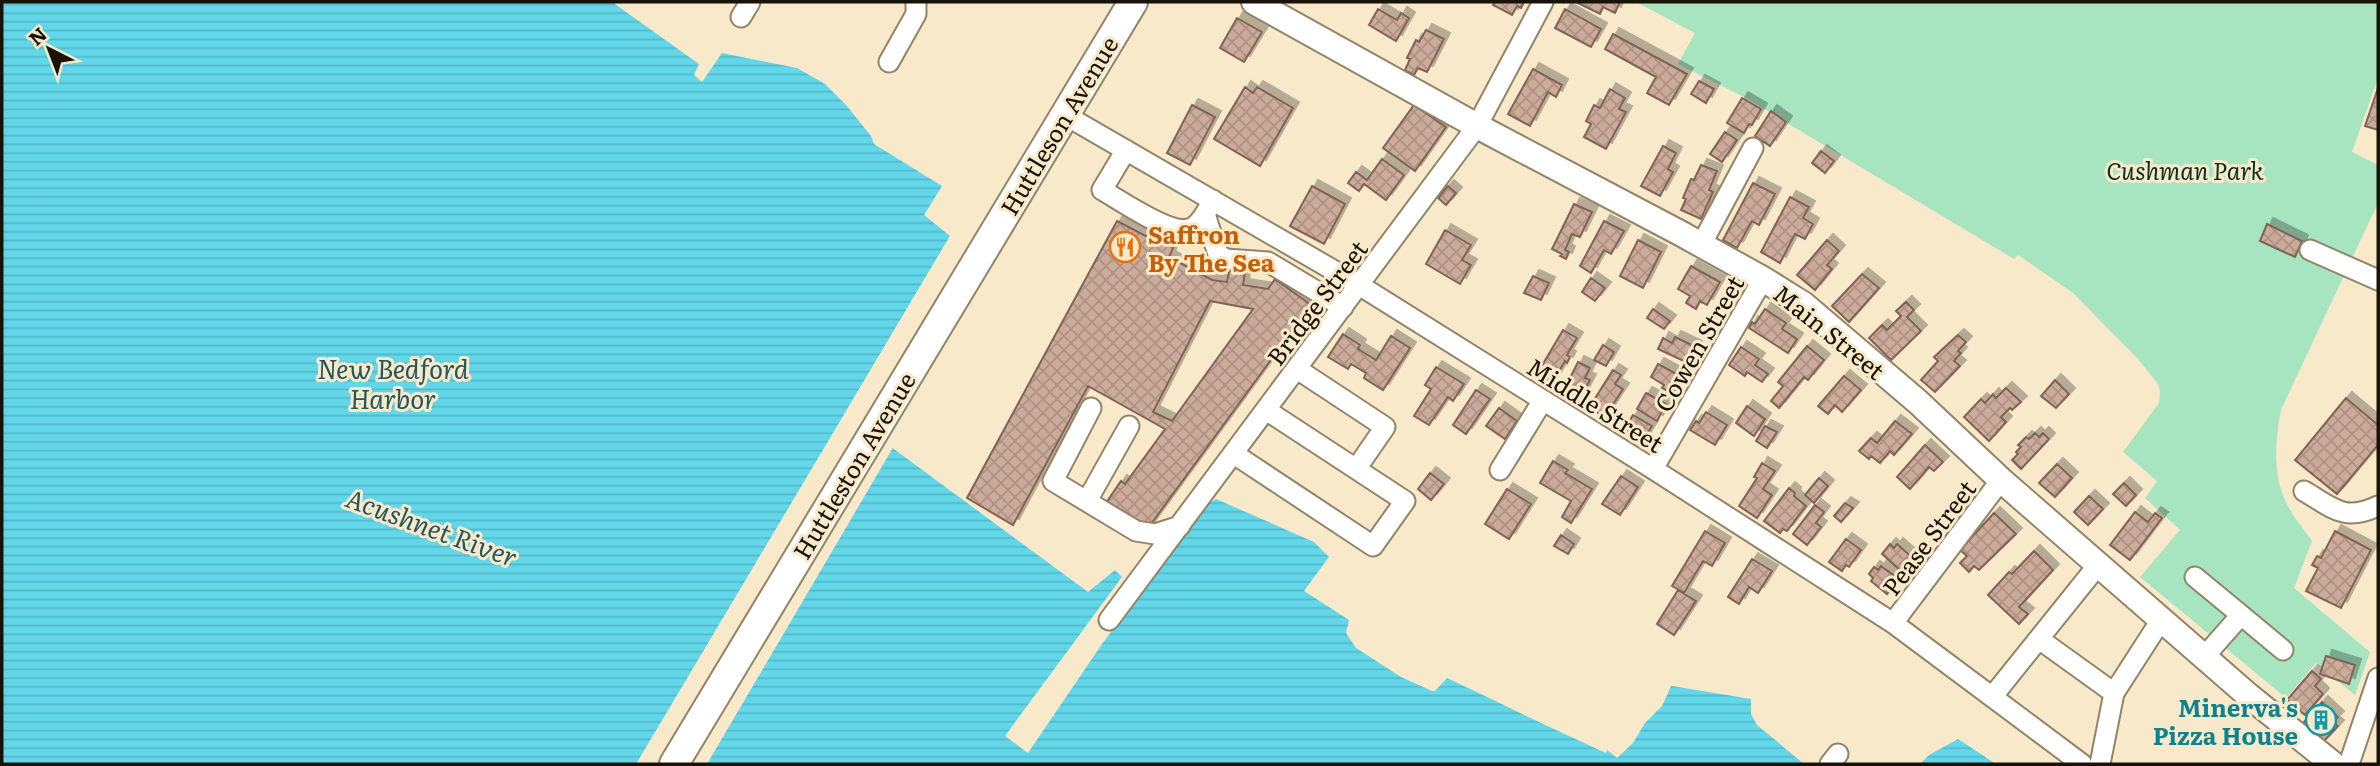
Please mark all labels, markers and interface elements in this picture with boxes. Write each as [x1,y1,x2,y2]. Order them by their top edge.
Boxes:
north arrow [14,14,84,84]
text: N [22,20,52,51]
street label: Huttleson Avenue [991,29,1125,221]
park label: Cushman Park [2106,152,2265,187]
place label: Saffron By The Sea [1148,216,1275,279]
restaurant icon: Saffron By The Sea [1108,230,1142,264]
street label: Bridge Street [1257,232,1375,372]
street label: Cowen Street [1645,268,1751,418]
street label: Main Street [1767,275,1893,387]
water label: New Bedford Harbor [317,348,469,417]
street label: Middle Street [1521,348,1671,460]
street label: Huttleston Avenue [783,365,923,565]
street label: Pease Street [1873,472,1983,602]
water label: Acushnet River [341,477,523,575]
place label: Minerva's Pizza House [2153,689,2298,752]
building icon: Minerva's Pizza House [2304,703,2338,737]

